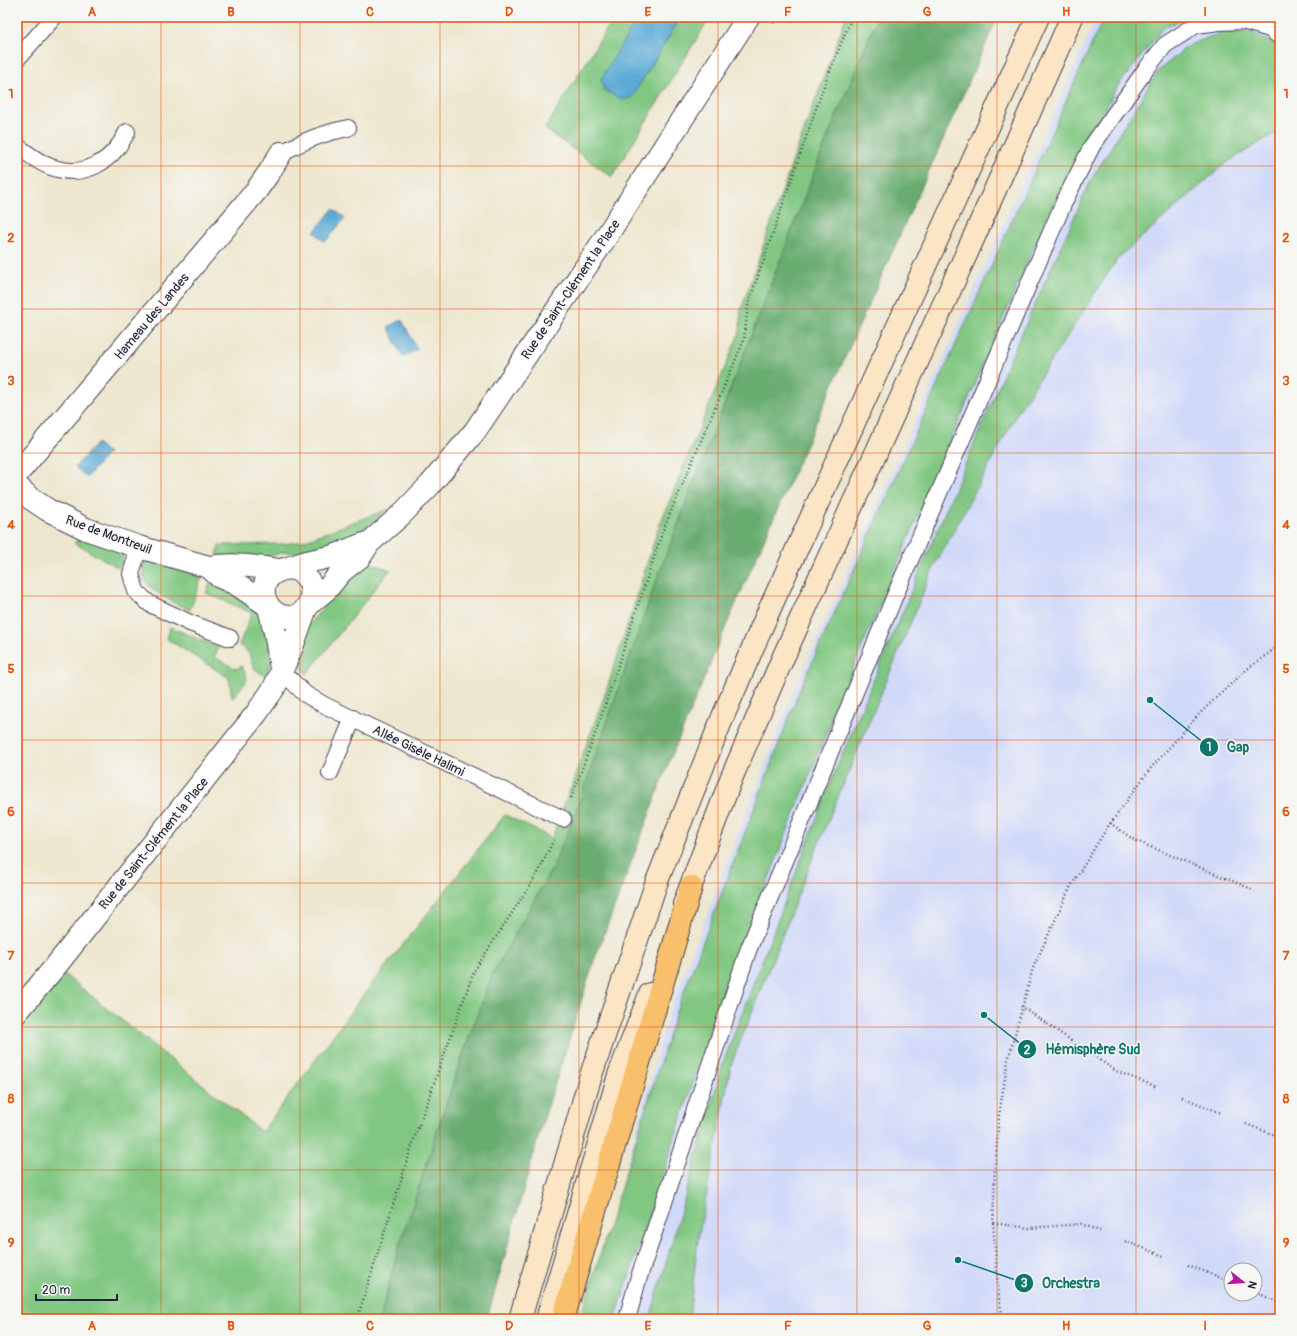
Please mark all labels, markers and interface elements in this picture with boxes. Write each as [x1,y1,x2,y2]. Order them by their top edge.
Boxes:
text: A [88,4,97,20]
text: B [227,4,235,20]
text: C [366,4,374,20]
text: D [505,4,513,20]
text: E [645,4,652,20]
text: F [784,4,792,20]
text: G [923,4,932,20]
text: H [1062,4,1070,20]
text: I [1203,4,1207,20]
text: 1 [8,86,14,102]
text: 1 [1283,86,1289,102]
street label: Rue de Saint-Clément la Place [518,216,624,362]
text: 2 [7,230,15,246]
text: 2 [1282,230,1290,246]
street label: Hameau des Landes [111,270,193,363]
text: 3 [7,373,15,389]
text: 3 [1282,373,1290,389]
street label: Rue de Montreuil [63,512,154,558]
text: 4 [7,517,15,533]
text: 4 [1282,517,1290,533]
text: 5 [7,661,15,677]
text: 5 [1282,661,1290,677]
street label: Allée Gisèle Halimi [370,722,467,780]
callout: Gap [1199,734,1258,760]
text: Gap [1227,739,1250,756]
text: 1 [1207,740,1211,755]
street label: Rue de Saint-Clément la Place [96,774,212,913]
text: 6 [7,804,15,820]
text: 6 [1282,804,1290,820]
text: 7 [8,948,15,964]
text: 7 [1283,948,1290,964]
callout: Hémisphère Sud [1017,1036,1148,1062]
text: Hémisphère Sud [1046,1041,1141,1058]
text: 2 [1024,1043,1031,1058]
text: 8 [8,1091,15,1107]
text: 8 [1283,1091,1290,1107]
text: 9 [8,1235,15,1251]
text: 9 [1283,1235,1290,1251]
north arrow [1223,1262,1263,1302]
callout: Orchestra [1014,1270,1108,1296]
text: Orchestra [1042,1275,1100,1292]
scale bar [36,1276,117,1302]
text: 3 [1021,1276,1028,1291]
text: N [1245,1279,1259,1291]
text: 20 m [42,1283,71,1298]
text: A [88,1318,97,1334]
text: B [227,1318,235,1334]
text: C [366,1318,374,1334]
text: D [505,1318,513,1334]
text: E [645,1318,652,1334]
text: F [784,1318,792,1334]
text: G [923,1318,932,1334]
text: H [1062,1318,1070,1334]
text: I [1203,1318,1207,1334]

